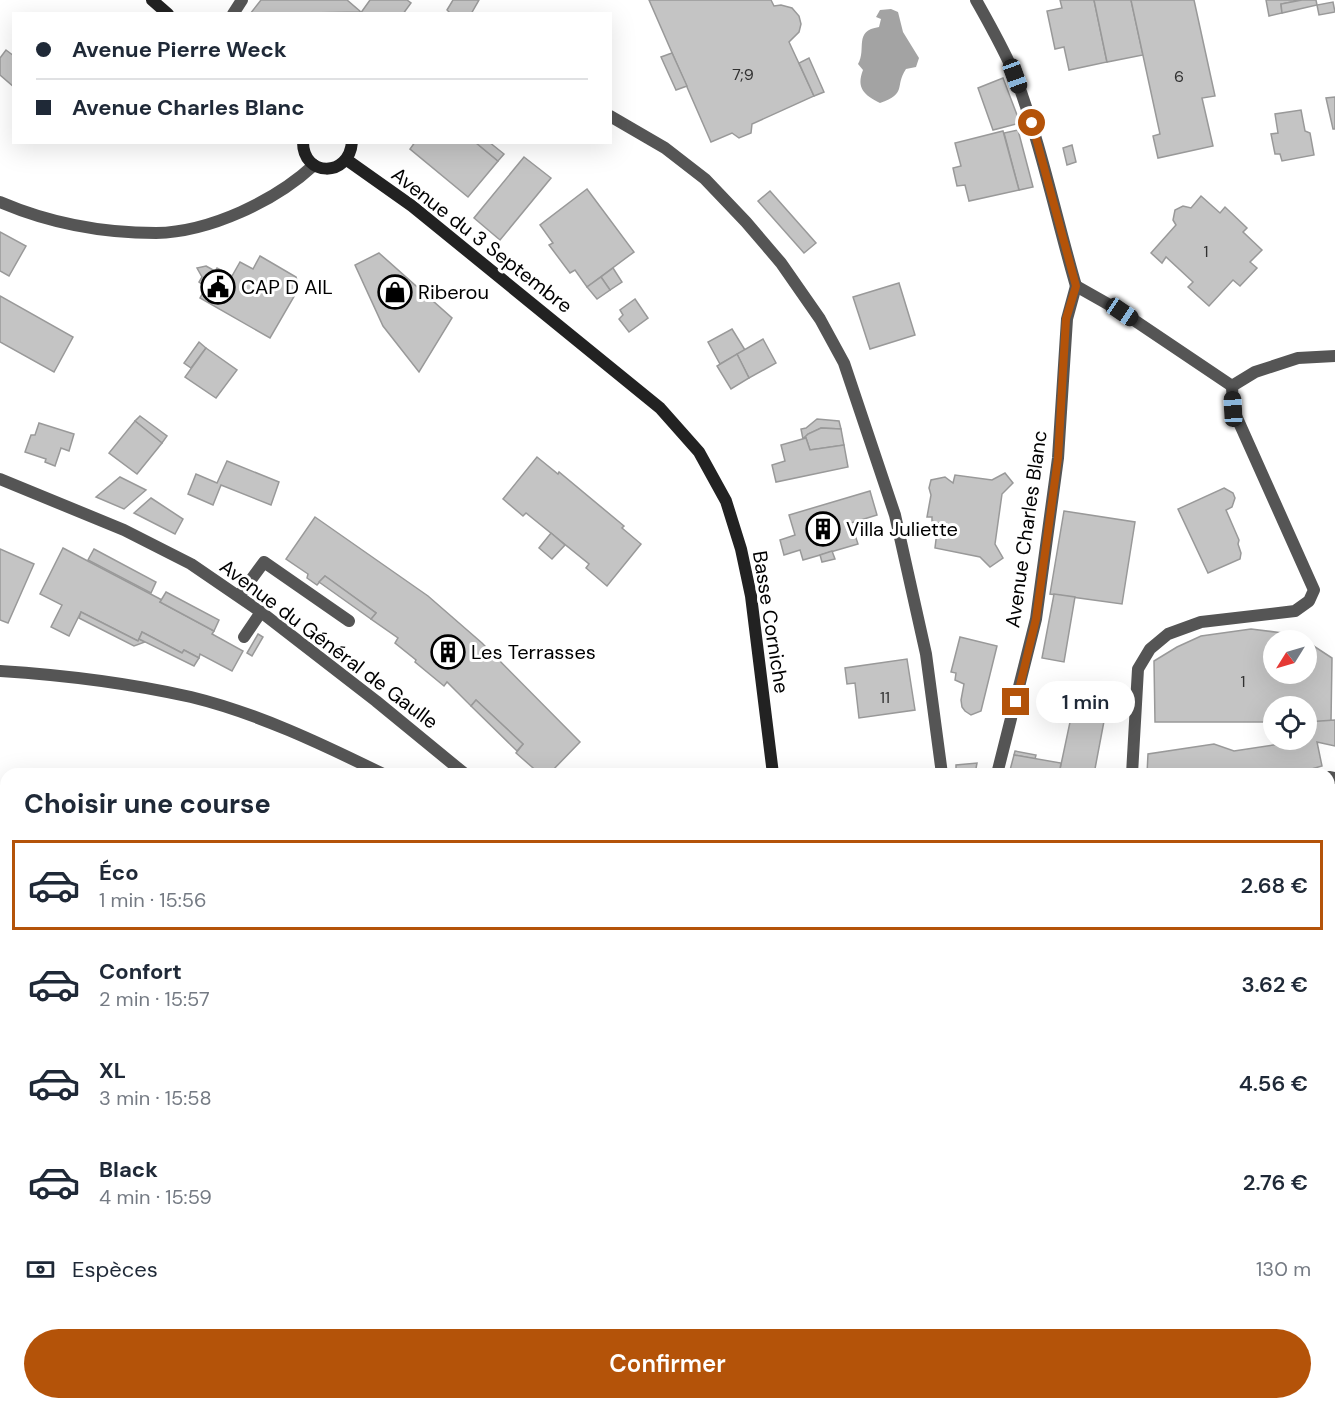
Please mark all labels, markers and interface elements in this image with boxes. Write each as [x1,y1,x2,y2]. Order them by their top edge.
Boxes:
text: Avenue Pierre Weck [72,35,287,64]
car [1000,56,1030,96]
house number: 7;9 [732,64,754,85]
house number: 6 [1174,66,1184,87]
text: Avenue Charles Blanc [72,93,305,122]
route start [1018,109,1045,136]
street label: Avenue du 3 Septembre [386,161,578,319]
house number: 1 [1204,241,1209,262]
public building icon: CAP D AIL [200,269,236,305]
place label: CAP D AIL [241,274,333,300]
shop icon: Riberou [377,274,413,310]
place label: Riberou [418,279,489,305]
car [1102,294,1142,330]
car [1223,391,1243,427]
street label: Avenue Charles Blanc [999,429,1053,629]
building icon: Villa Juliette [805,511,841,547]
place label: Villa Juliette [846,516,958,542]
street label: Basse Corniche [747,549,795,695]
street label: Avenue du Général de Gaulle [215,553,443,735]
north arrow [1263,630,1317,684]
map controls [1263,630,1317,750]
building icon: Les Terrasses [430,634,466,670]
place label: Les Terrasses [471,639,596,665]
house number: 1 [1241,671,1246,692]
callout: 1 min [1037,681,1136,723]
house number: 11 [880,687,890,708]
route end [1002,688,1029,715]
text: 1 min [1062,689,1109,715]
button: locate [1263,696,1317,750]
text: Choisir une course [24,786,271,821]
icon: car [27,858,81,912]
text: Éco [99,858,139,887]
text: 2.68 € [1240,871,1308,900]
text: 1 min · 15:56 [99,887,207,913]
icon: car [27,957,81,1011]
text: Confort [99,957,182,986]
text: 3.62 € [1241,970,1308,999]
text: 2 min · 15:57 [99,986,210,1012]
icon: car [27,1056,81,1110]
text: XL [99,1056,126,1085]
text: 4.56 € [1239,1069,1308,1098]
text: 3 min · 15:58 [99,1085,212,1111]
icon: car [27,1155,81,1209]
text: Black [99,1155,158,1184]
text: 2.76 € [1243,1168,1308,1197]
text: 4 min · 15:59 [99,1184,212,1210]
icon: cash [24,1253,57,1286]
text: Espèces [72,1255,158,1284]
text: 130 m [1256,1256,1311,1282]
button: Confirmer [24,1329,1311,1398]

